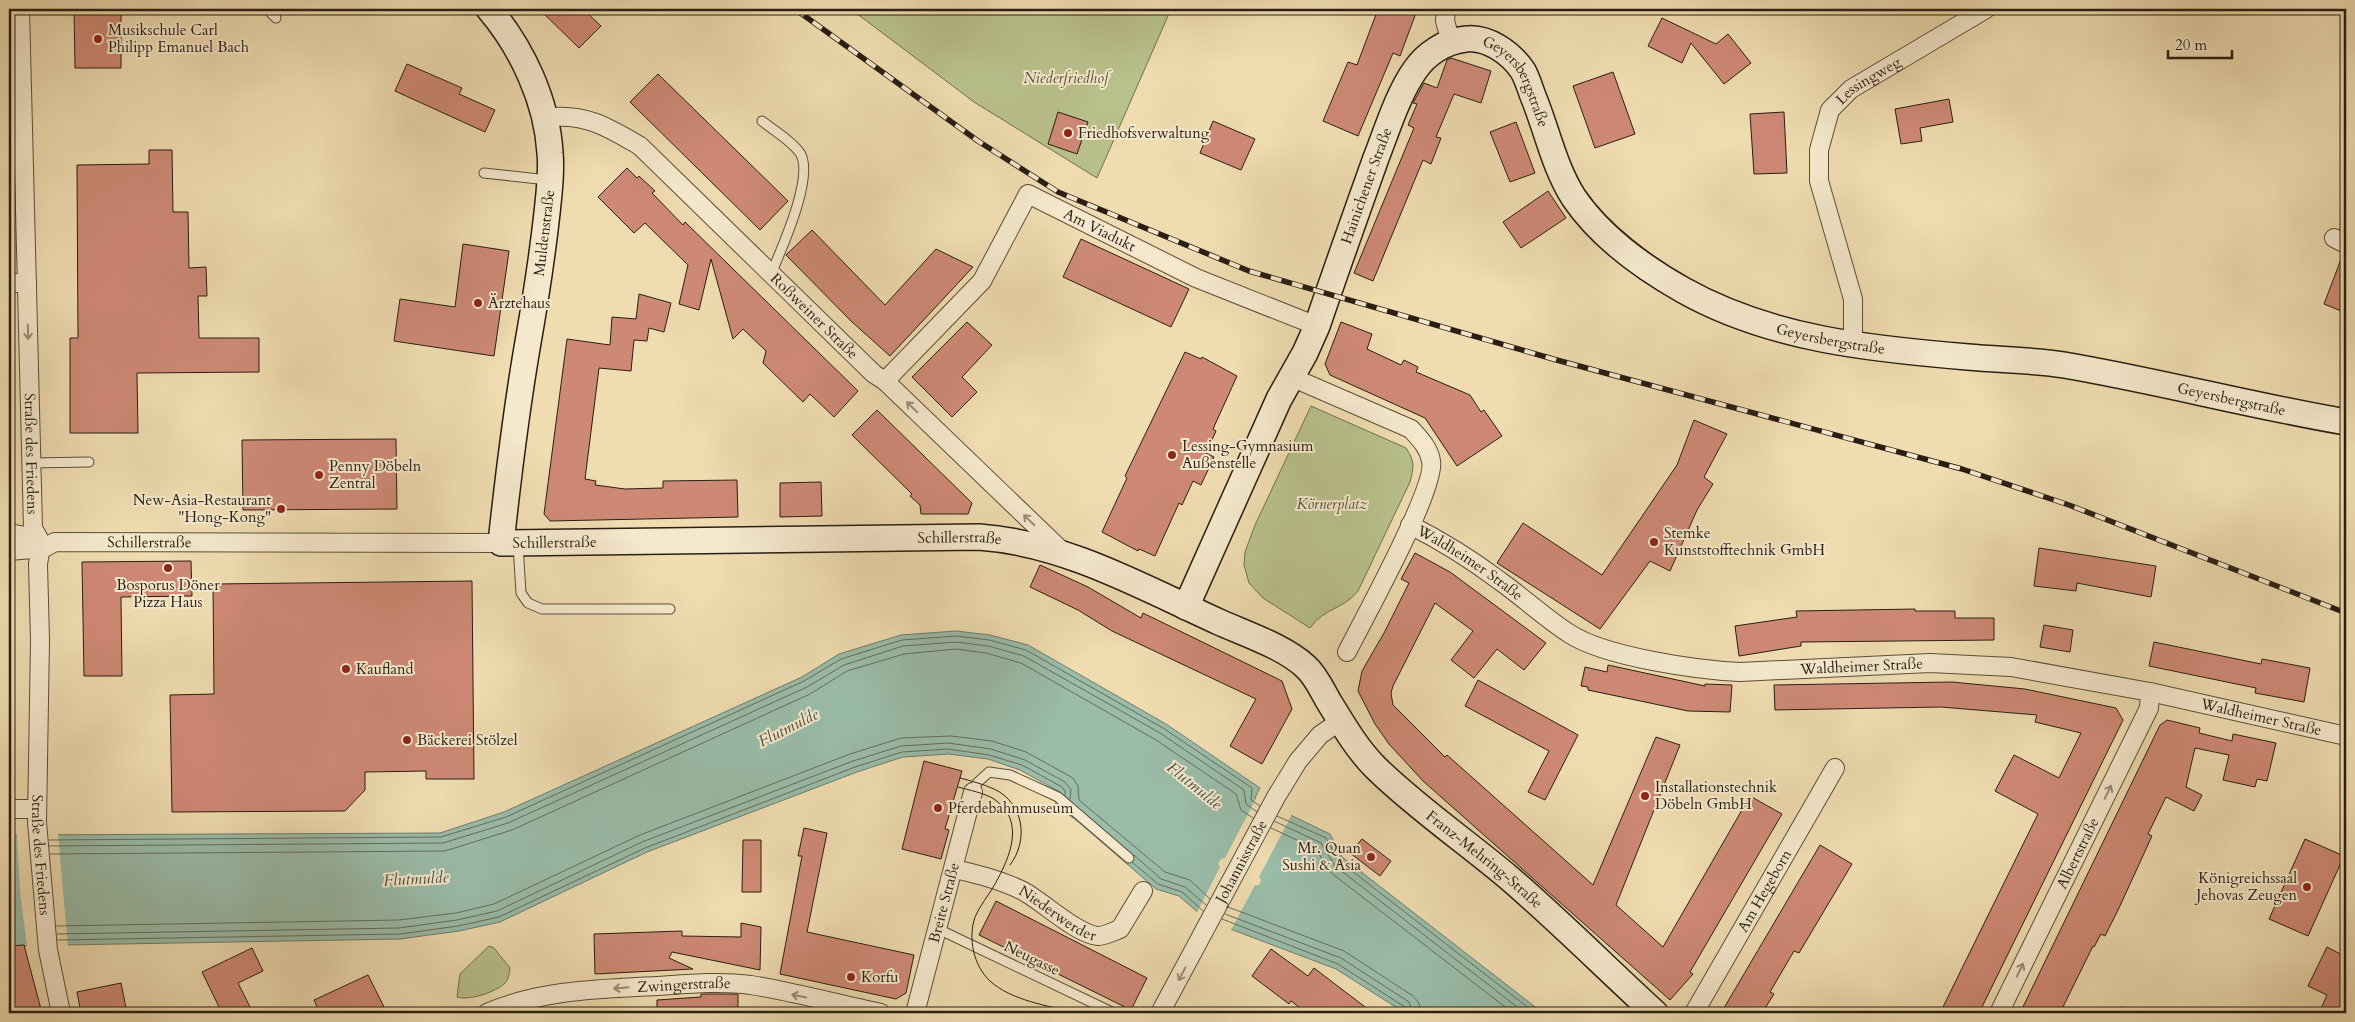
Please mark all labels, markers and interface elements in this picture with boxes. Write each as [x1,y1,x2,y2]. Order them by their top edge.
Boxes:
place label: Musikschule Carl Philipp Emanuel Bach [108,20,250,57]
scale bar [2168,28,2231,60]
street label: Geyersbergstraße [1480,31,1554,130]
marker: Musikschule Carl Philipp Emanuel Bach [92,33,104,45]
text: 20 m [2175,35,2207,55]
street label: Lessingweg [1831,51,1905,109]
park label: Niederfriedhof [1024,68,1112,88]
place label: Friedhofsverwaltung [1078,123,1210,143]
street label: Hainichener Straße [1336,124,1397,247]
marker: Friedhofsverwaltung [1062,127,1074,139]
street label: Muldenstraße [529,188,559,277]
street label: Am Viadukt [1060,203,1139,256]
street label: Roßweiner Straße [766,269,863,363]
place label: Ärztehaus [488,293,550,313]
marker: Ärztehaus [472,297,484,309]
street label: Geyersbergstraße [1774,318,1886,359]
one-way arrow [23,323,32,339]
street label: Geyersbergstraße [2175,378,2288,420]
street label: Straße des Friedens [20,393,43,515]
one-way arrow [905,401,918,413]
place label: Lessing-Gymnasium Außenstelle [1182,436,1314,473]
marker: Lessing-Gymnasium Außenstelle [1166,449,1178,461]
place label: Penny Döbeln Zentral [329,456,422,493]
marker: Penny Döbeln Zentral [313,469,325,481]
place label: New-Asia-Restaurant "Hong-Kong" [133,490,271,527]
park label: Körnerplatz [1297,494,1368,514]
marker: New-Asia-Restaurant "Hong-Kong" [275,503,287,515]
one-way arrow [1023,513,1035,526]
street label: Waldheimer Straße [1413,520,1527,605]
place label: Stemke Kunststofftechnik GmbH [1664,523,1826,560]
street label: Schillerstraße [917,527,1003,549]
street label: Schillerstraße [107,532,192,552]
street label: Schillerstraße [512,532,597,553]
marker: Stemke Kunststofftechnik GmbH [1648,536,1660,548]
marker: Bosporus Döner Pizza Haus [162,562,174,574]
place label: Bosporus Döner Pizza Haus [116,575,220,612]
street label: Waldheimer Straße [1798,653,1924,679]
place label: Kaufland [356,659,413,679]
marker: Kaufland [340,663,352,675]
street label: Waldheimer Straße [2198,694,2324,740]
water label: Flutmulde [754,703,823,752]
place label: Bäckerei Stölzel [417,730,518,750]
marker: Bäckerei Stölzel [401,734,413,746]
water label: Flutmulde [1162,757,1227,815]
place label: Installationstechnik Döbeln GmbH [1655,777,1777,814]
one-way arrow [2103,785,2113,800]
marker: Installationstechnik Döbeln GmbH [1639,790,1651,802]
street label: Straße des Friedens [27,794,55,916]
place label: Pferdebahnmuseum [948,798,1074,818]
marker: Pferdebahnmuseum [932,802,944,814]
street label: Franz-Mehring-Straße [1422,806,1547,913]
street label: Albertstraße [2052,814,2104,892]
street label: Johannisstraße [1210,816,1272,908]
place label: Mr. Quan Sushi & Asia [1282,838,1362,875]
street label: Am Hegeborn [1733,845,1796,936]
marker: Mr. Quan Sushi & Asia [1365,851,1377,863]
street label: Breite Straße [924,860,964,945]
water label: Flutmulde [383,866,450,892]
place label: Königreichssaal Jehovas Zeugen [2194,868,2297,905]
street label: Niederwerder [1015,881,1099,946]
marker: Königreichssaal Jehovas Zeugen [2301,881,2313,893]
street label: Neugasse [1001,936,1063,980]
one-way arrow [2015,962,2025,977]
one-way arrow [1177,966,1187,981]
place label: Korfu [861,967,899,987]
marker: Korfu [845,971,857,983]
street label: Zwingerstraße [637,973,731,997]
one-way arrow [613,983,629,993]
one-way arrow [792,991,808,1000]

